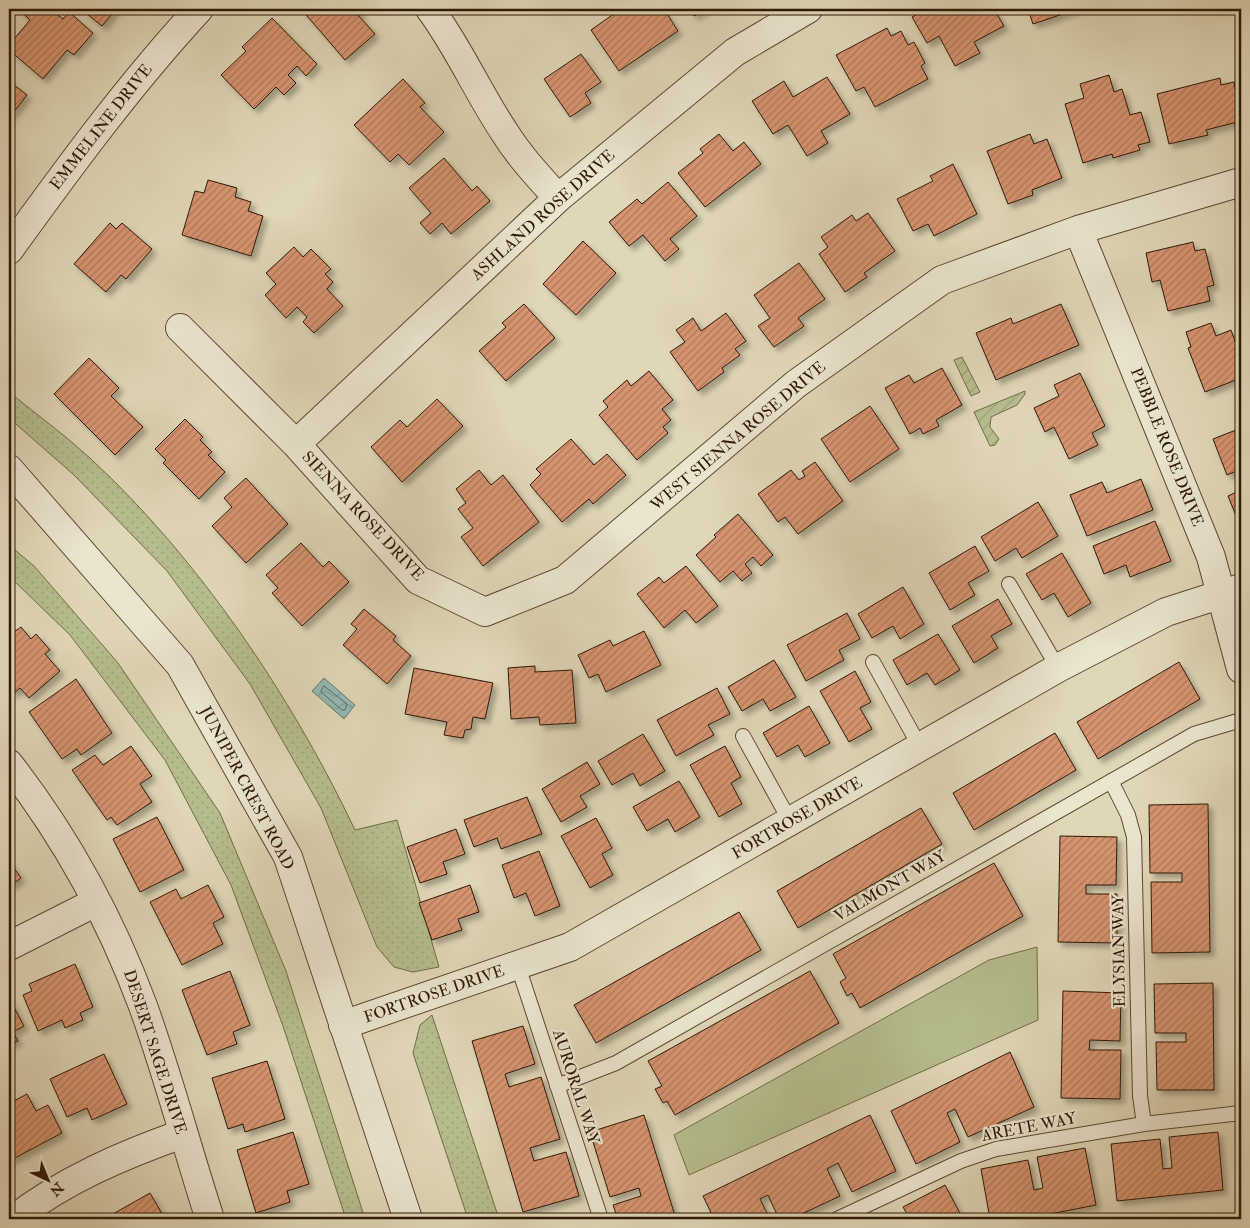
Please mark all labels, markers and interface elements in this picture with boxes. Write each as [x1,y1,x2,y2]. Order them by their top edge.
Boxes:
street label: EMMELINE DRIVE [45,60,157,194]
street label: ASHLAND ROSE DRIVE [466,145,619,285]
street label: WEST SIENNA ROSE DRIVE [646,357,830,516]
street label: PEBBLE ROSE DRIVE [1126,365,1208,529]
street label: SIENNA ROSE DRIVE [298,447,428,585]
street label: JUNIPER CREST ROAD [194,702,299,874]
street label: FORTROSE DRIVE [728,772,866,864]
street label: VALMONT WAY [830,845,950,926]
street label: ELYSIAN WAY [1108,893,1130,1008]
street label: FORTROSE DRIVE [361,961,507,1027]
street label: DESERT SAGE DRIVE [119,967,191,1137]
street label: AURORAL WAY [548,1026,604,1148]
street label: ARETE WAY [979,1108,1079,1146]
north arrow [22,1156,72,1206]
text: N [46,1178,68,1200]

